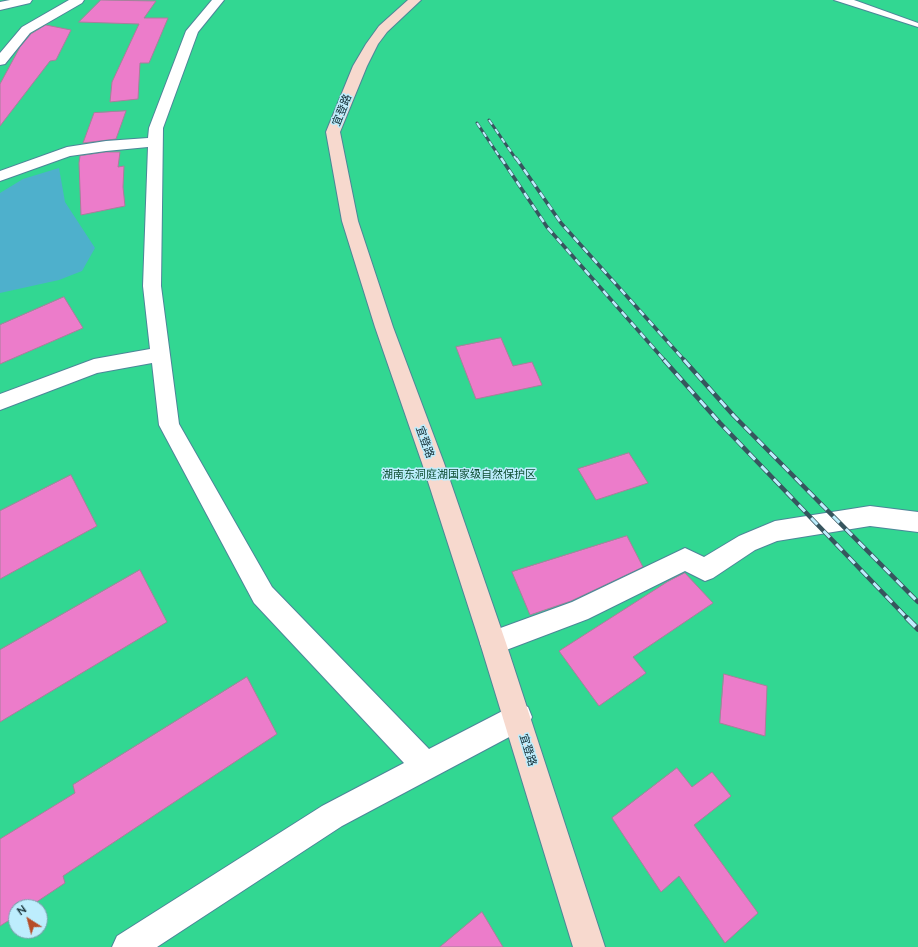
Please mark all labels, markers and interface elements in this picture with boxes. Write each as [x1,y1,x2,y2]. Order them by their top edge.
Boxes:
street label: 宜登路 [330,92,354,128]
street label: 宜登路 [413,424,437,460]
park label: 湖南东洞庭湖国家级自然保护区 [382,467,536,481]
street label: 宜登路 [517,732,539,768]
north arrow [8,899,48,939]
text: N [14,902,28,917]

